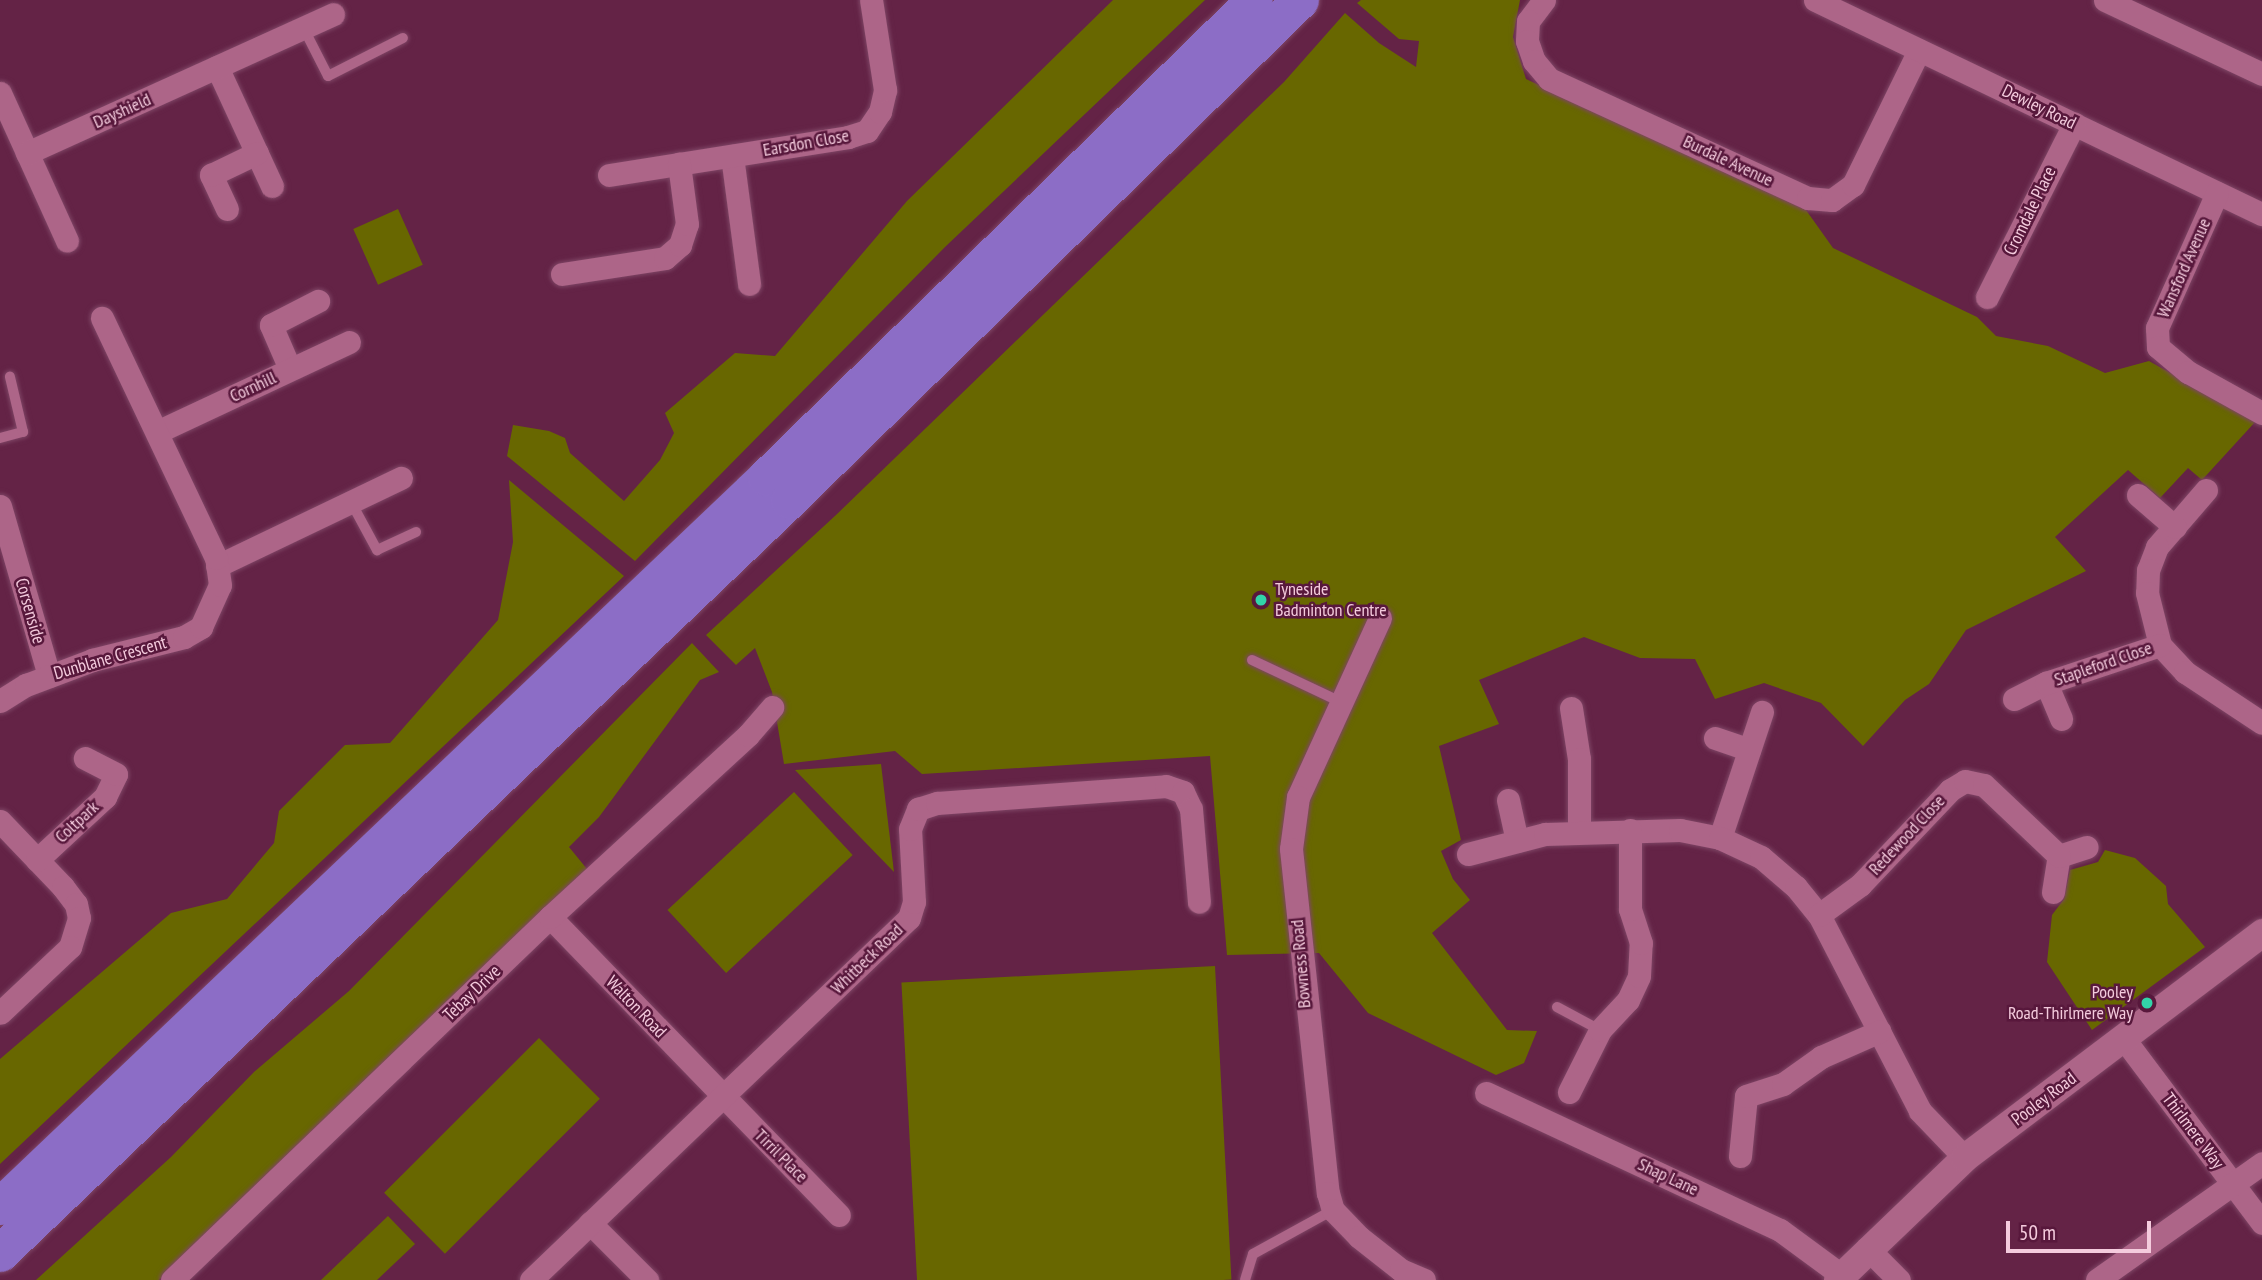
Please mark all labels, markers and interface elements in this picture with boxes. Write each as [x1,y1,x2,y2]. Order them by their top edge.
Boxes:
street label: Dewley Road [1998,80,2080,134]
street label: Dayshield [90,89,154,133]
street label: Earsdon Close [761,125,851,161]
street label: Burdale Avenue [1679,131,1777,191]
street label: Cromdale Place [1999,163,2061,259]
street label: Wansford Avenue [2152,215,2216,321]
street label: Cornhill [226,367,280,407]
street label: Corsenside [10,576,50,646]
place label: Tyneside Badminton Centre [1275,579,1387,622]
marker: Tyneside Badminton Centre [1253,592,1269,608]
street label: Dunblane Crescent [51,632,169,684]
street label: Stapleford Close [2051,637,2155,691]
street label: Redewood Close [1864,790,1950,880]
street label: Coltpark [51,797,103,847]
street label: Whitbeck Road [826,919,908,999]
street label: Bowness Road [1286,919,1316,1009]
street label: Tebay Drive [439,960,505,1026]
street label: Walton Road [601,971,671,1043]
place label: Pooley Road-Thirlmere Way [2008,982,2133,1024]
marker: Pooley Road-Thirlmere Way [2139,995,2155,1011]
street label: Pooley Road [2007,1068,2081,1130]
street label: Thirlmere Way [2157,1089,2229,1173]
street label: Tirril Place [750,1125,812,1187]
street label: Shap Lane [1634,1154,1702,1200]
scale bar [2010,1206,2155,1250]
text: 50 m [2019,1219,2056,1246]

